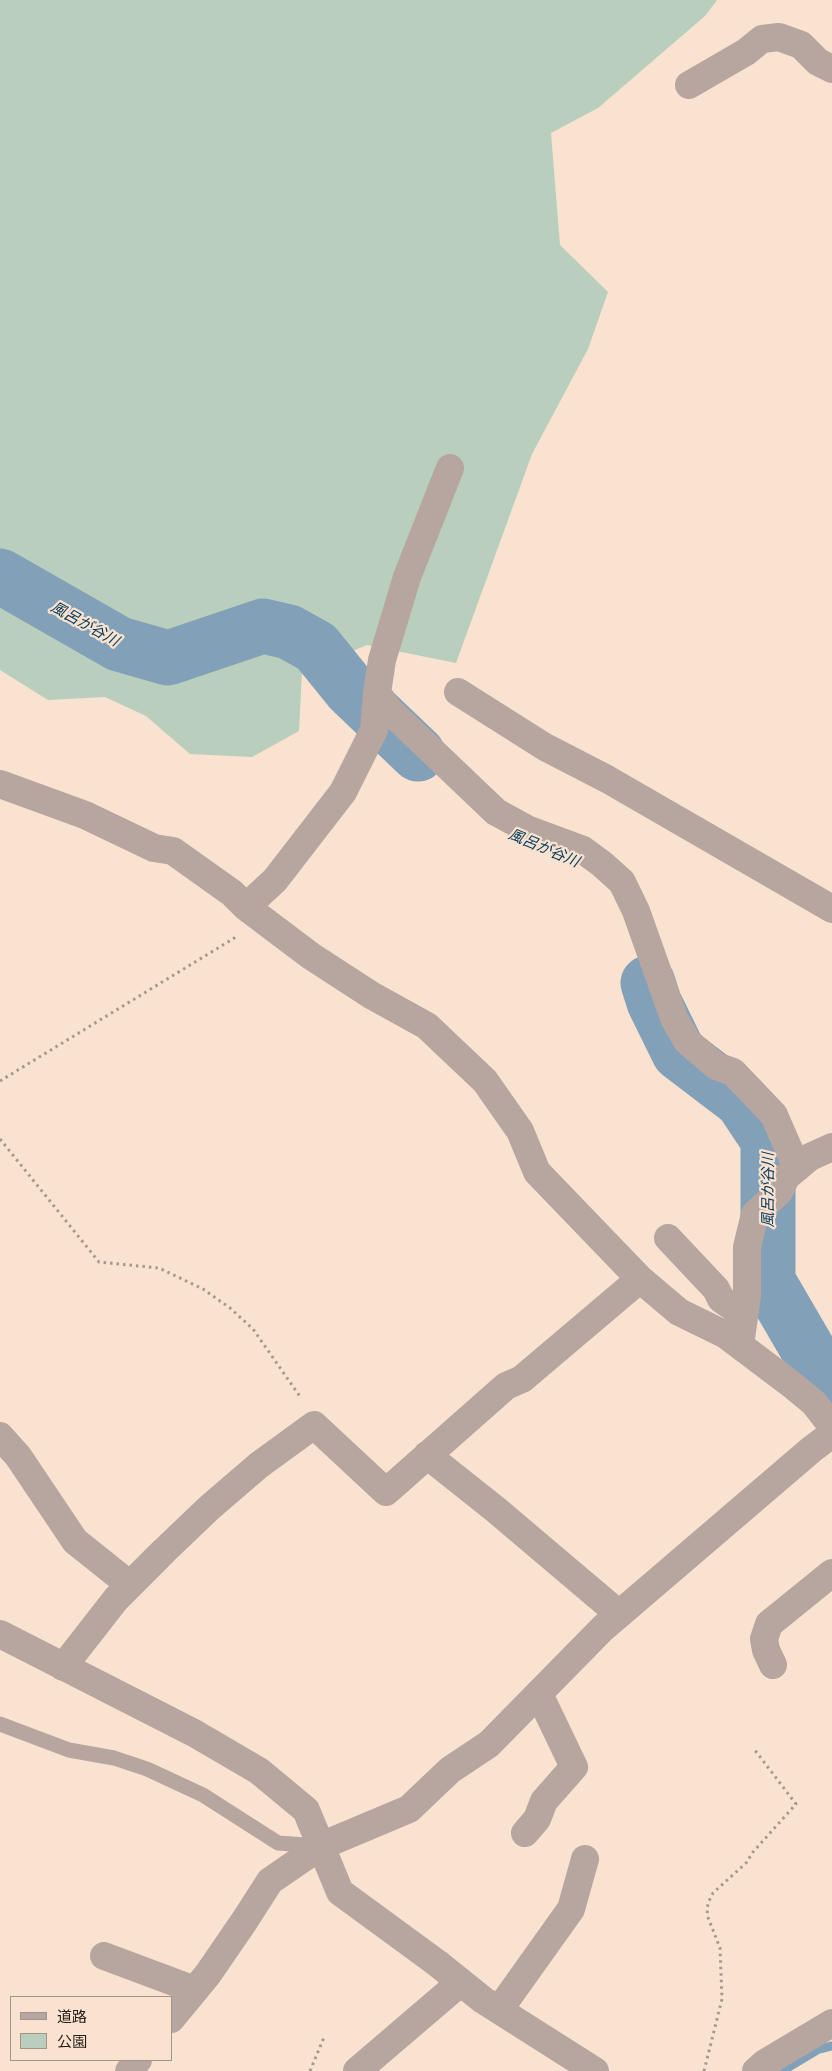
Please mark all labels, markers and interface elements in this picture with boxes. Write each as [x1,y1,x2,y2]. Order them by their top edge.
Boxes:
water label: 風呂が谷川 [48,598,122,650]
water label: 風呂が谷川 [506,825,582,871]
water label: 風呂が谷川 [759,1153,777,1227]
legend [10,1996,172,2061]
text: 道路 [57,2007,87,2025]
text: 公園 [57,2032,87,2050]

